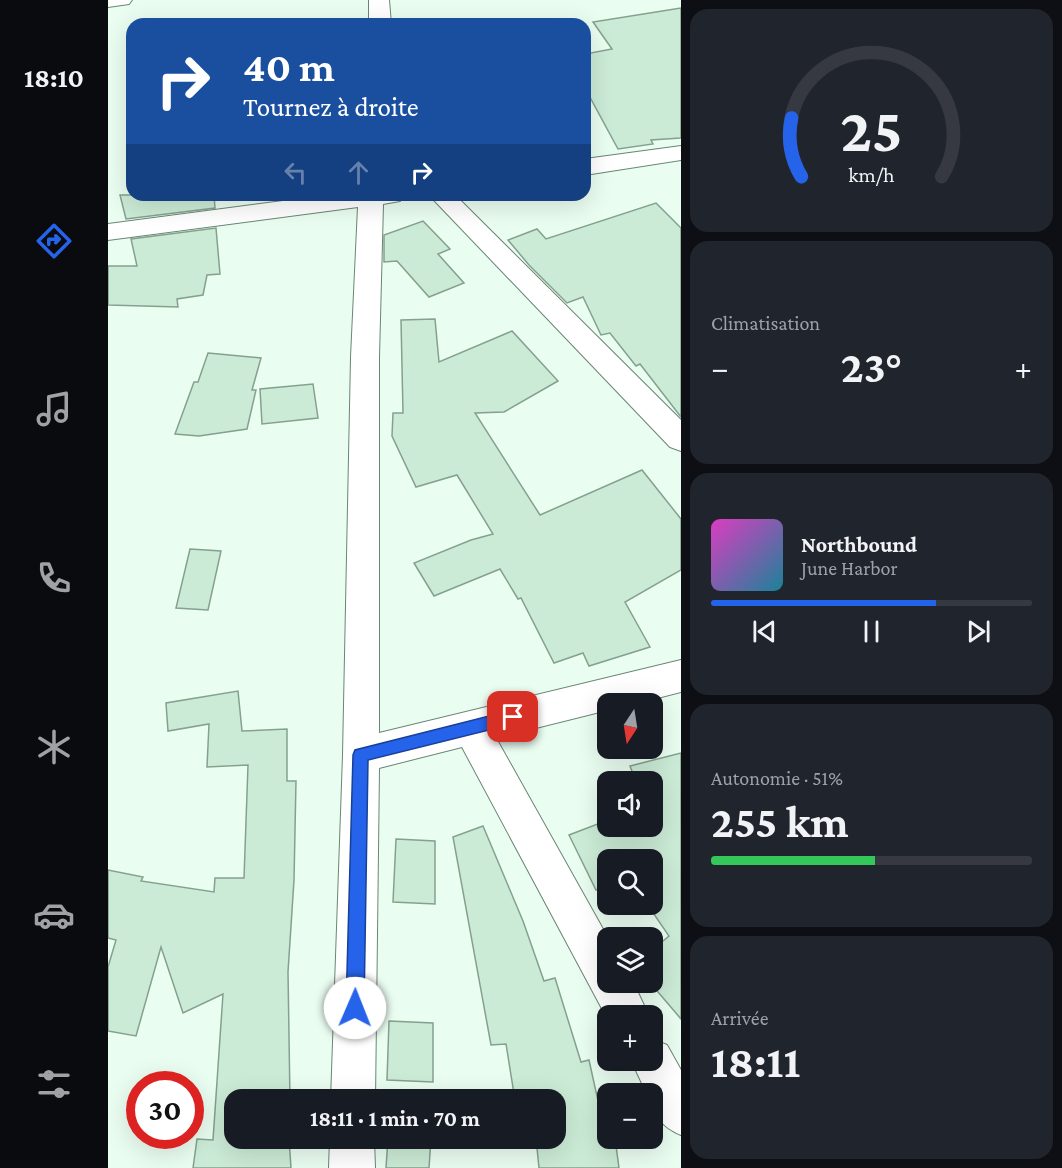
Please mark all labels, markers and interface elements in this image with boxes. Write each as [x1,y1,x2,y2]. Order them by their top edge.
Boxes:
icon: right [144,42,222,120]
text: 40 m [243,43,335,90]
text: 18:10 [24,63,84,93]
text: Tournez à droite [243,92,419,122]
text: 25 [840,96,903,165]
icon: left [279,156,312,189]
icon: ahead [342,156,375,189]
icon: right [405,156,438,189]
text: km/h [848,164,895,188]
icon: directions [33,220,75,262]
text: Climatisation [711,312,820,334]
text: 23° [841,342,902,392]
text: − [711,349,728,386]
text: + [1015,349,1032,386]
icon: music [33,388,75,430]
text: Northbound [801,532,917,557]
icon: phone [33,557,75,599]
text: June Harbor [801,557,898,579]
icon: previous [748,615,781,648]
icon: pause [855,615,888,648]
icon: next [962,615,995,648]
pin [487,691,538,742]
north arrow [597,693,663,759]
map controls [597,693,663,1149]
icon: arrive [496,700,529,733]
icon: climate [33,726,75,768]
text: Autonomie · 51% [711,767,843,789]
button: sound [597,771,663,837]
text: 255 km [711,797,849,847]
button: search [597,849,663,915]
icon: car [33,894,75,936]
button: layers [597,927,663,993]
position arrow [323,976,387,1040]
button: + [597,1005,663,1071]
text: Arrivée [711,1007,768,1029]
text: 18:11 [711,1037,800,1087]
icon: filters [33,1063,75,1105]
speed limit sign: 30 [126,1071,204,1149]
button: − [597,1083,663,1149]
text: 18:11 · 1 min · 70 m [310,1106,480,1131]

